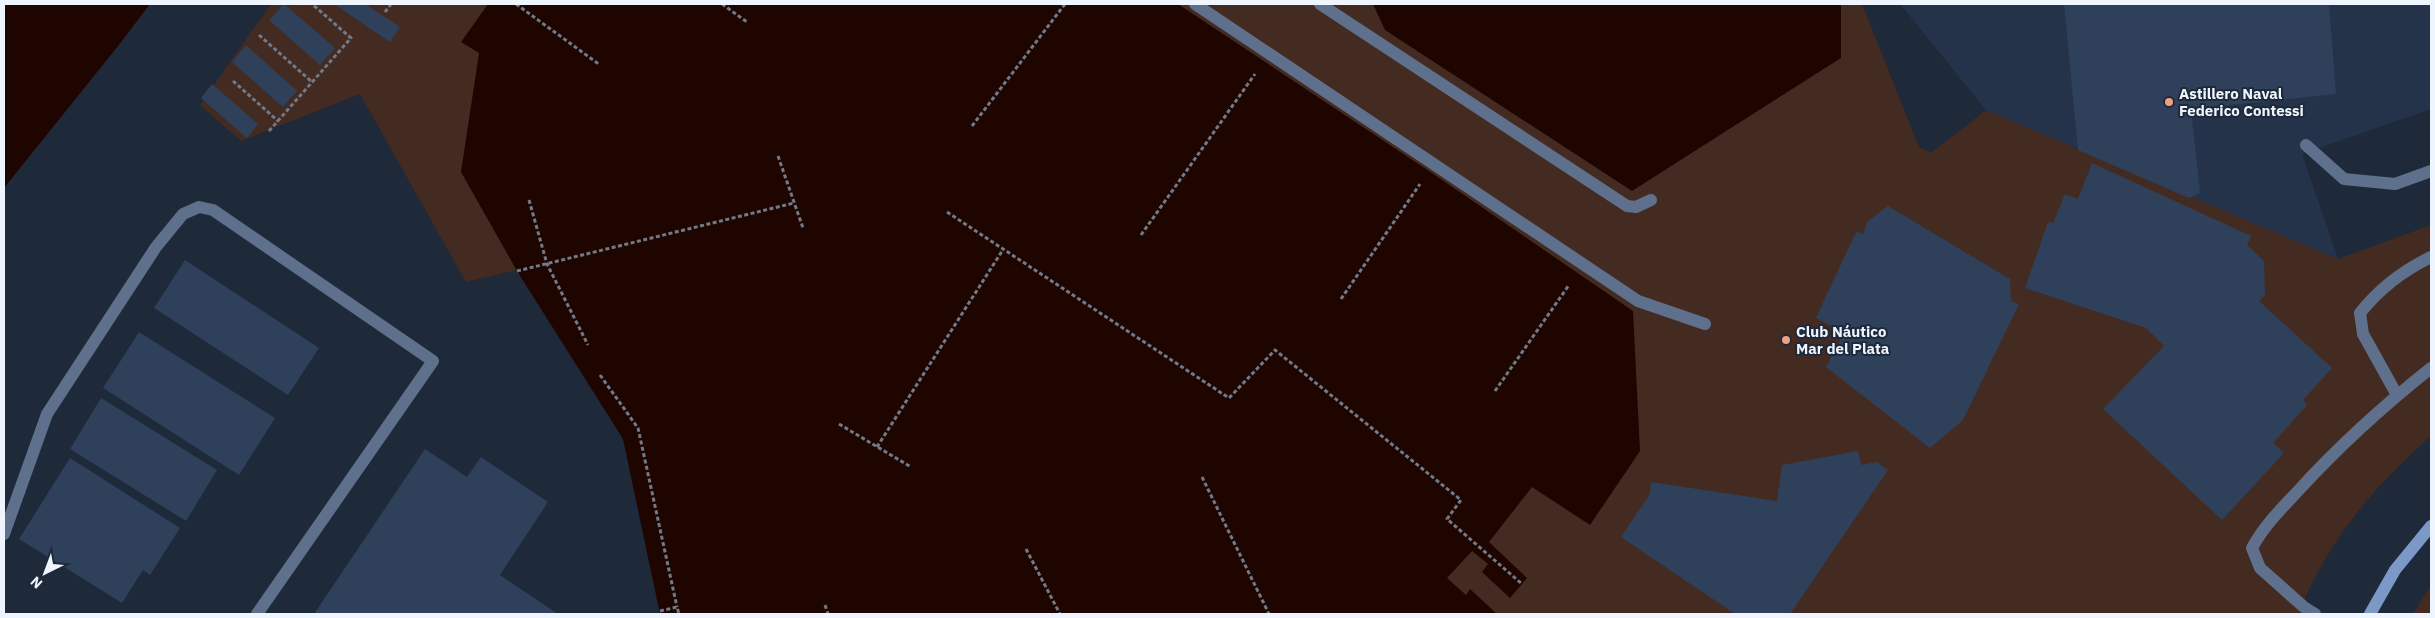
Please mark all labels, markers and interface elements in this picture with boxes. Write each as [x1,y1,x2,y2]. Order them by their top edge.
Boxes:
place label: Astillero Naval Federico Contessi [2179,84,2304,120]
marker: Astillero Naval Federico Contessi [2163,96,2175,108]
place label: Club Náutico Mar del Plata [1796,322,1890,358]
marker: Club Náutico Mar del Plata [1780,334,1792,346]
north arrow [20,548,70,598]
text: N [27,573,46,593]

